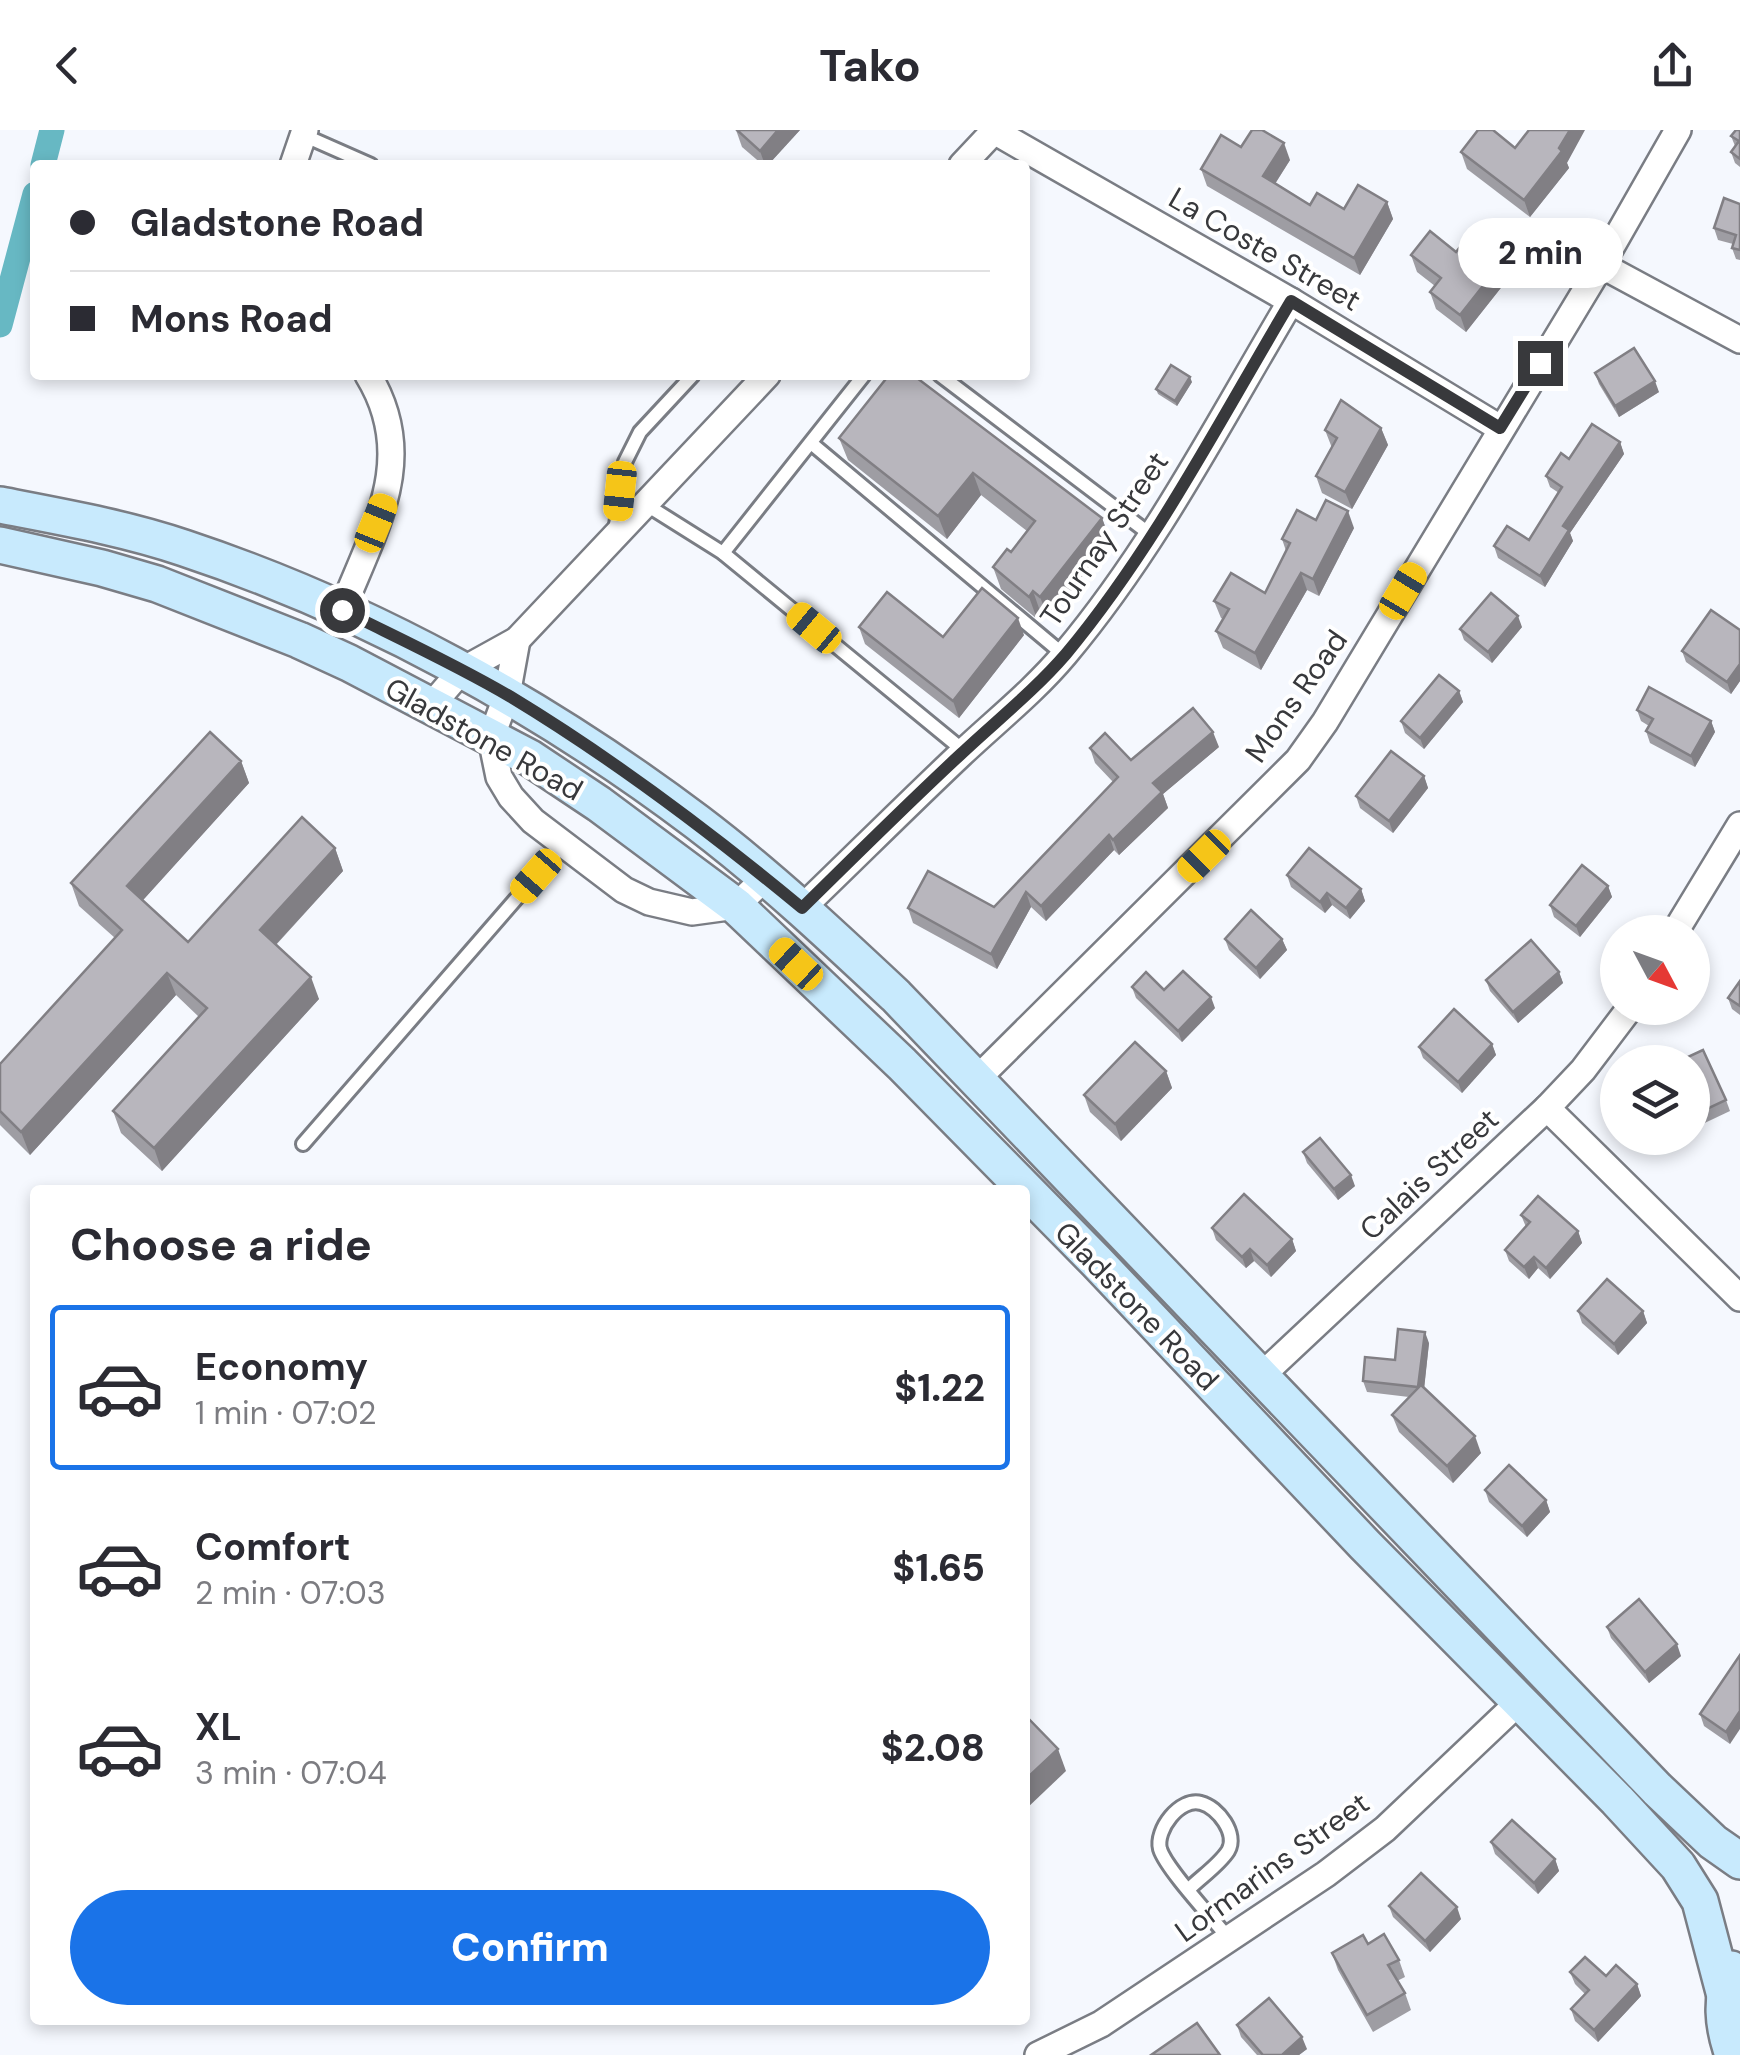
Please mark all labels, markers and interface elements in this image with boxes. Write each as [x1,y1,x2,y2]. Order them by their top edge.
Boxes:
text: Tako [819,36,921,95]
icon: back [40,38,95,93]
icon: share [1645,38,1700,93]
street label: La Coste Street [1162,178,1368,320]
text: Gladstone Road [130,198,424,248]
callout: 2 min [1458,218,1622,288]
text: 2 min [1498,232,1583,274]
text: Mons Road [130,294,333,344]
route end [1518,341,1563,386]
street label: Tournay Street [1031,444,1177,634]
car [602,460,638,522]
car [351,490,401,556]
car [1375,558,1431,624]
route start [320,588,365,633]
car [781,597,847,659]
street label: Mons Road [1236,622,1356,770]
street label: Gladstone Road [378,669,590,809]
car [1172,824,1236,888]
car [505,844,567,908]
north arrow [1600,915,1710,1025]
map controls [1600,915,1710,1155]
car [764,933,828,995]
button: layers [1600,1045,1710,1155]
street label: Calais Street [1351,1100,1507,1248]
street label: Gladstone Road [1047,1213,1227,1399]
text: Choose a ride [70,1215,372,1274]
text: Economy [195,1342,368,1392]
icon: car [75,1343,165,1433]
text: $1.22 [894,1363,985,1413]
text: 1 min · 07:02 [195,1392,376,1434]
text: Comfort [195,1522,351,1572]
icon: car [75,1523,165,1613]
text: $1.65 [892,1543,985,1593]
text: 2 min · 07:03 [195,1572,386,1614]
text: XL [195,1702,242,1752]
icon: car [75,1703,165,1793]
text: $2.08 [881,1723,985,1773]
text: 3 min · 07:04 [195,1752,387,1794]
street label: Lormarins Street [1167,1783,1377,1951]
button: Confirm [70,1890,990,2005]

